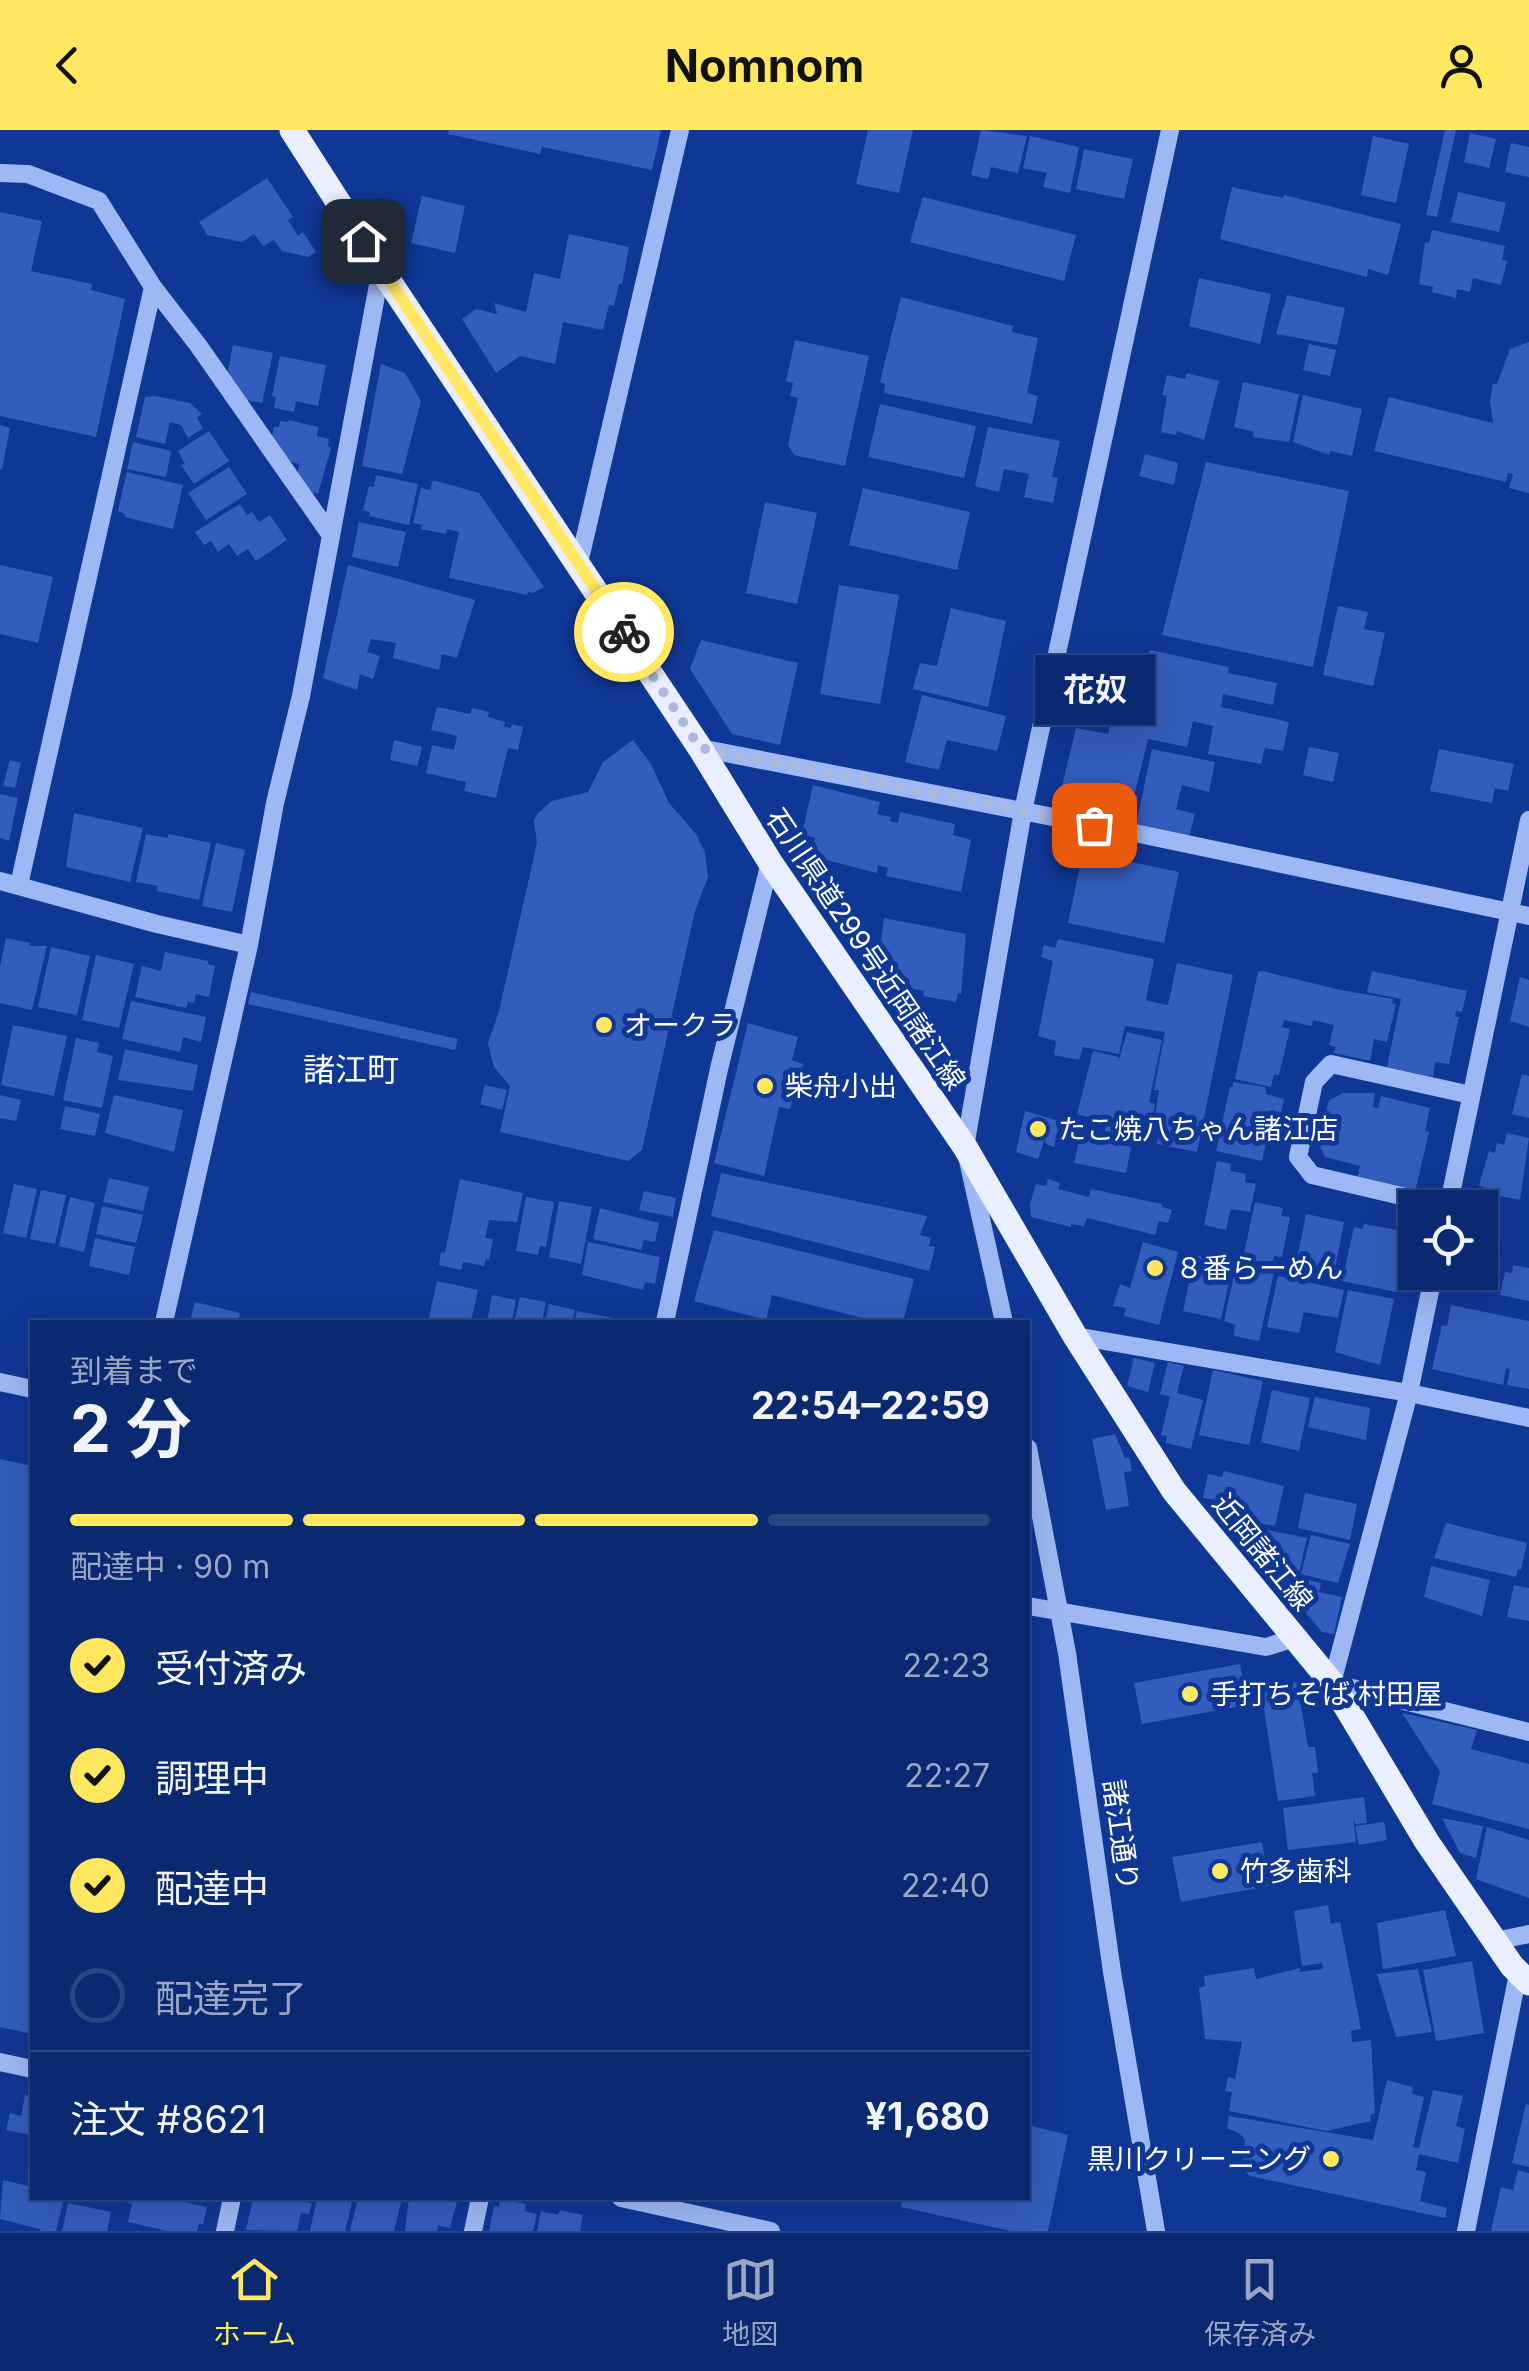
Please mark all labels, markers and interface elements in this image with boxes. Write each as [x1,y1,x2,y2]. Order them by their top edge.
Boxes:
icon: back [40,38,95,93]
text: Nomnom [665,38,864,93]
icon: person [1434,38,1489,93]
pin [321,199,406,284]
icon: home [336,214,391,269]
courier [574,582,674,682]
icon: bike [597,605,652,660]
callout: 花奴 [1034,655,1154,725]
text: 花奴 [1063,670,1127,709]
pin [1052,783,1137,868]
icon: bag [1067,798,1122,853]
street label: 石川県道299号近岡諸江線 [759,802,973,1096]
place label: オークラ [624,1008,736,1042]
marker: オークラ [593,1014,615,1036]
district label: 諸江町 [303,1050,399,1089]
place label: 柴舟小出 [785,1069,897,1103]
marker: 柴舟小出 [754,1075,776,1097]
place label: たこ焼八ちゃん諸江店 [1058,1112,1338,1146]
marker: たこ焼八ちゃん諸江店 [1027,1118,1049,1140]
map controls [1398,1190,1498,1290]
button: locate [1398,1190,1498,1290]
place label: ８番らーめん [1175,1251,1343,1285]
marker: ８番らーめん [1144,1257,1166,1279]
text: 到着まで [70,1351,198,1390]
text: 22:54–22:59 [751,1382,990,1428]
text: 2 分 [70,1389,191,1468]
street label: 近岡諸江線 [1206,1487,1320,1617]
text: 配達中 · 90 m [70,1547,270,1586]
icon: check [70,1638,125,1693]
text: 受付済み [155,1645,307,1691]
text: 22:23 [902,1646,990,1685]
place label: 手打ちそば 村田屋 [1210,1677,1442,1711]
marker: 手打ちそば 村田屋 [1179,1683,1201,1705]
icon: check [70,1748,125,1803]
text: 調理中 [155,1755,269,1801]
text: 22:27 [904,1756,990,1795]
street label: 諸江通り [1096,1777,1146,1893]
place label: 竹多歯科 [1240,1854,1352,1888]
icon: check [70,1858,125,1913]
marker: 竹多歯科 [1209,1860,1231,1882]
text: 配達中 [155,1865,269,1911]
text: 22:40 [901,1866,990,1905]
text: 配達完了 [155,1975,307,2021]
text: ¥1,680 [865,2093,990,2139]
text: 注文 #8621 [70,2096,266,2142]
place label: 黒川クリーニング [1087,2142,1311,2176]
marker: 黒川クリーニング [1320,2148,1342,2170]
tab: ホーム [213,2252,296,2352]
tab: 地図 [722,2252,778,2352]
tab: 保存済み [1204,2252,1316,2352]

